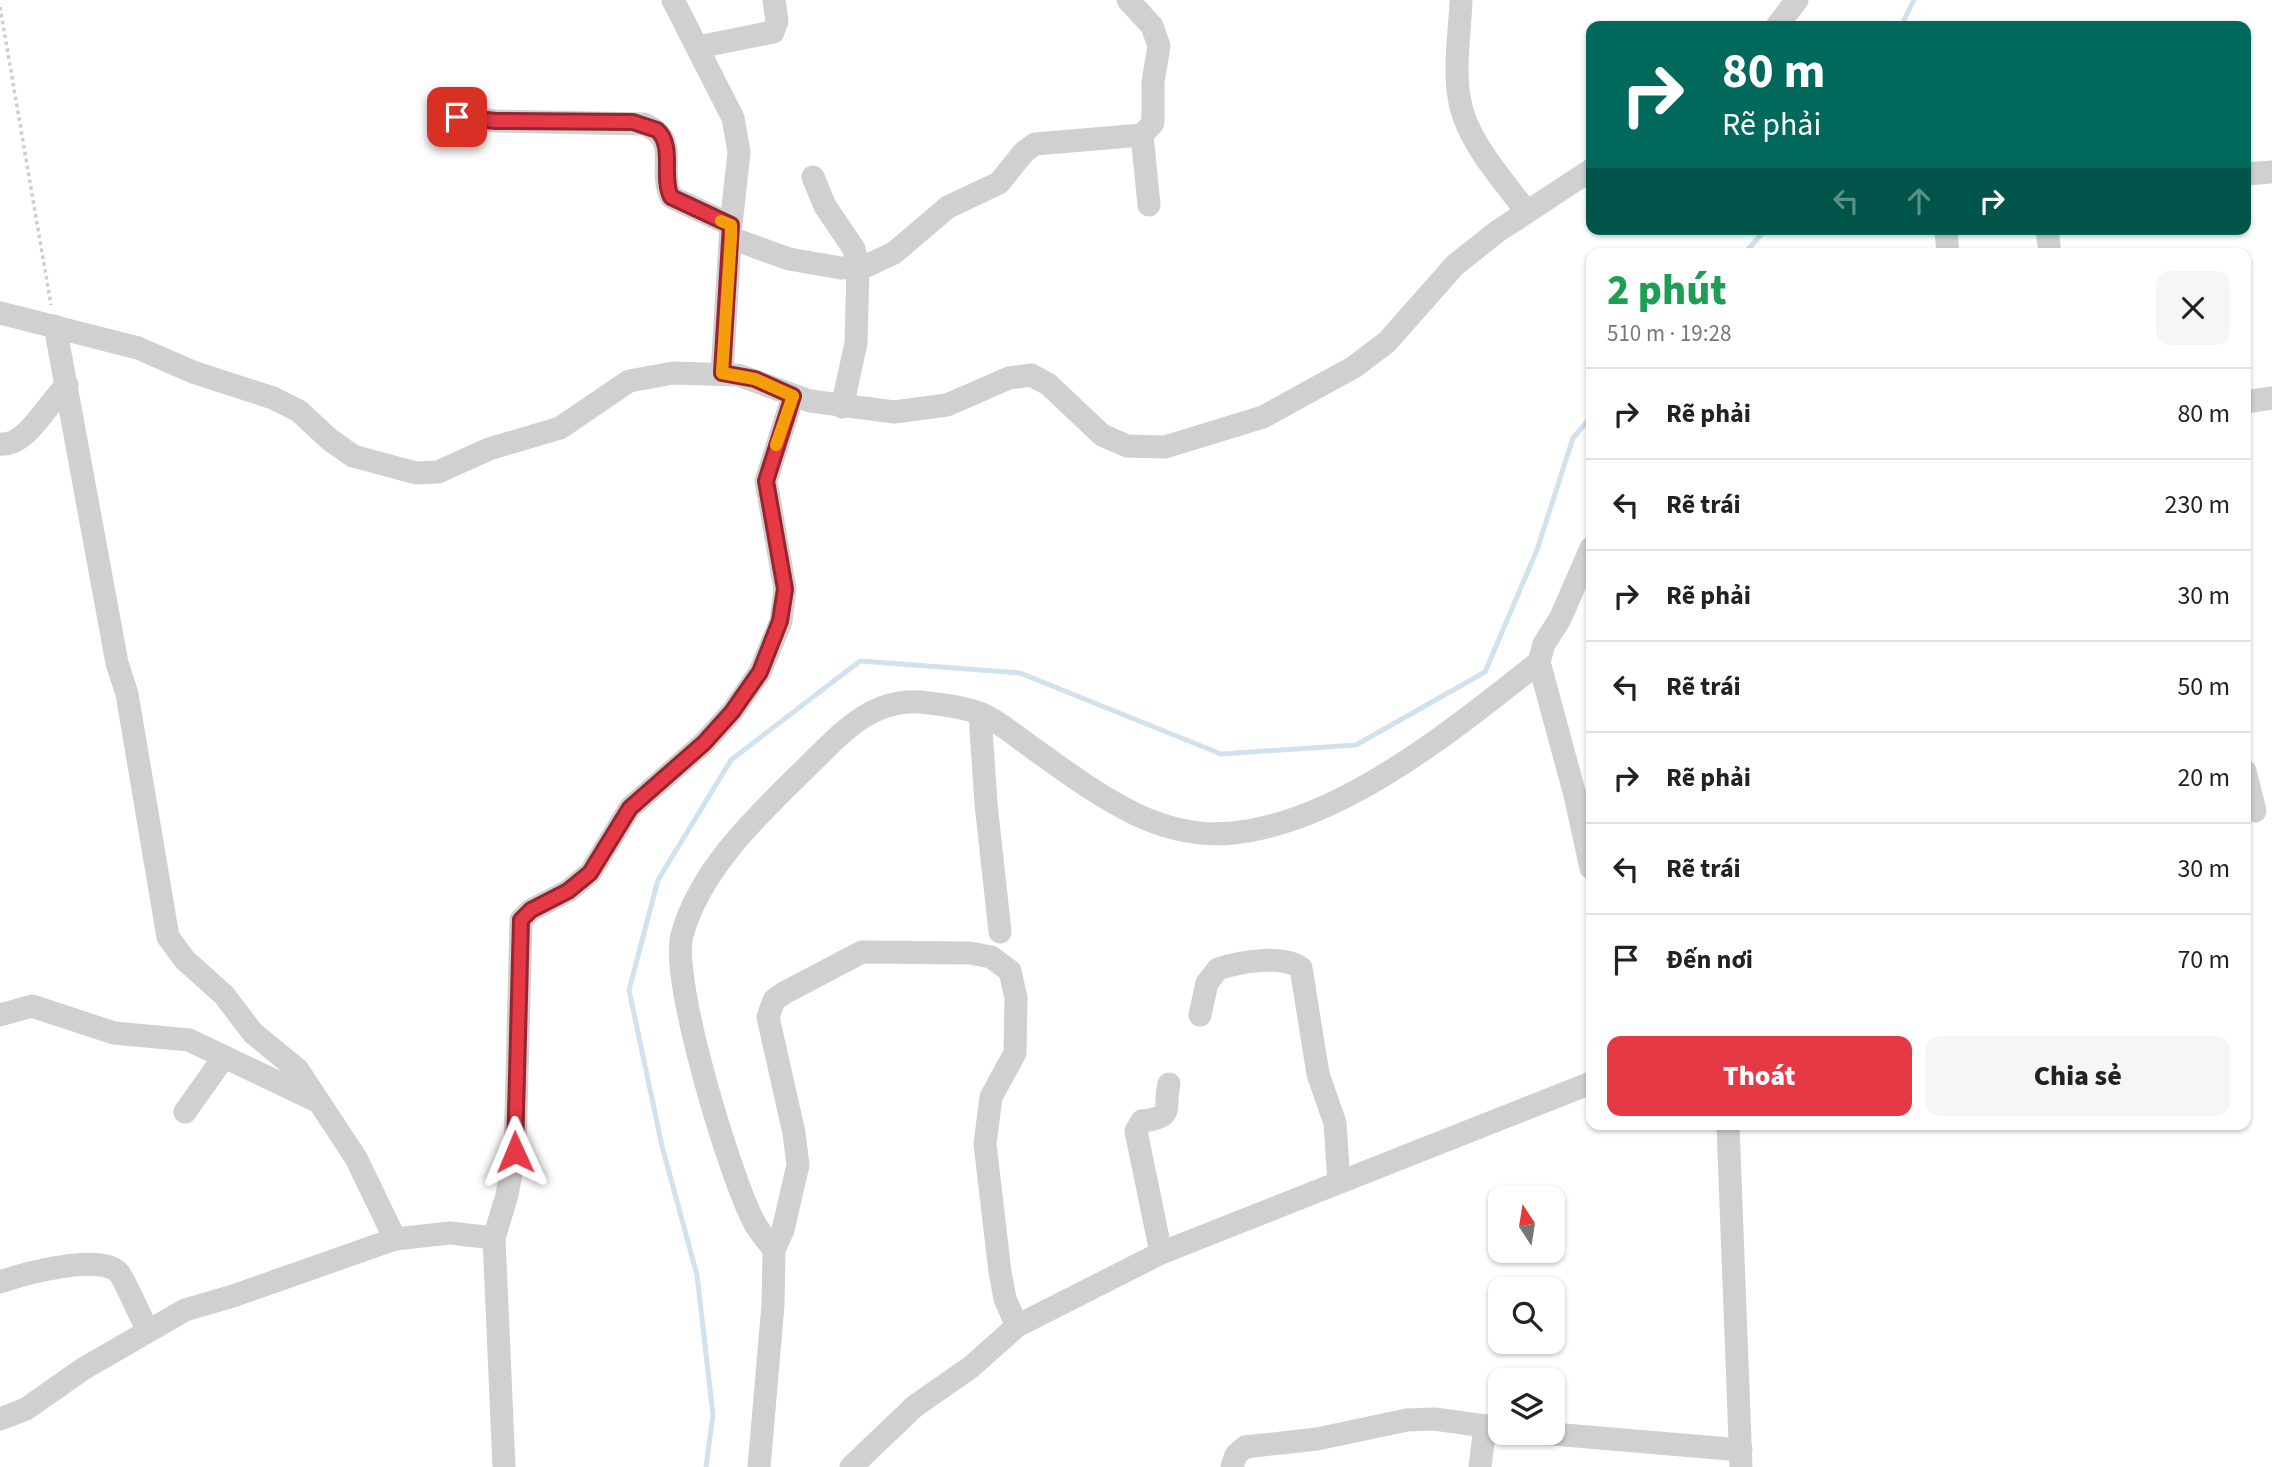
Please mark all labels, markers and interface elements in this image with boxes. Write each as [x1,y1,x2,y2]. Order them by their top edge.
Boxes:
text: 80 m [1722,37,1826,107]
icon: right [1607,49,1698,140]
pin [427,87,487,147]
icon: arrive [438,98,476,136]
text: Rẽ phải [1722,102,1821,148]
icon: left [1827,182,1865,220]
icon: ahead [1900,182,1938,220]
icon: right [1973,182,2011,220]
text: 2 phút [1607,261,1727,321]
button: close [2156,271,2230,345]
text: 510 m · 19:28 [1607,317,1731,350]
icon: right [1607,395,1645,433]
text: Rẽ phải [1666,395,1751,432]
text: 80 m [2177,395,2230,432]
icon: left [1607,486,1645,524]
text: Rẽ trái [1666,486,1741,523]
text: 230 m [2164,486,2230,523]
icon: right [1607,577,1645,615]
text: Rẽ phải [1666,577,1751,614]
text: 30 m [2177,577,2230,614]
icon: left [1607,668,1645,706]
text: Rẽ trái [1666,668,1741,705]
text: 50 m [2177,668,2230,705]
icon: right [1607,759,1645,797]
text: Rẽ phải [1666,759,1751,796]
text: 20 m [2177,759,2230,796]
icon: left [1607,850,1645,888]
text: Rẽ trái [1666,850,1741,887]
text: 30 m [2177,850,2230,887]
icon: arrive [1607,941,1645,979]
text: Đến nơi [1666,941,1753,978]
text: 70 m [2177,941,2230,978]
button: Thoát [1607,1036,1912,1116]
button: Chia sẻ [1926,1036,2230,1116]
position arrow [478,1115,552,1189]
north arrow [1488,1186,1564,1264]
map controls [1488,1186,1565,1445]
button: search [1488,1277,1565,1354]
button: layers [1488,1368,1565,1445]

